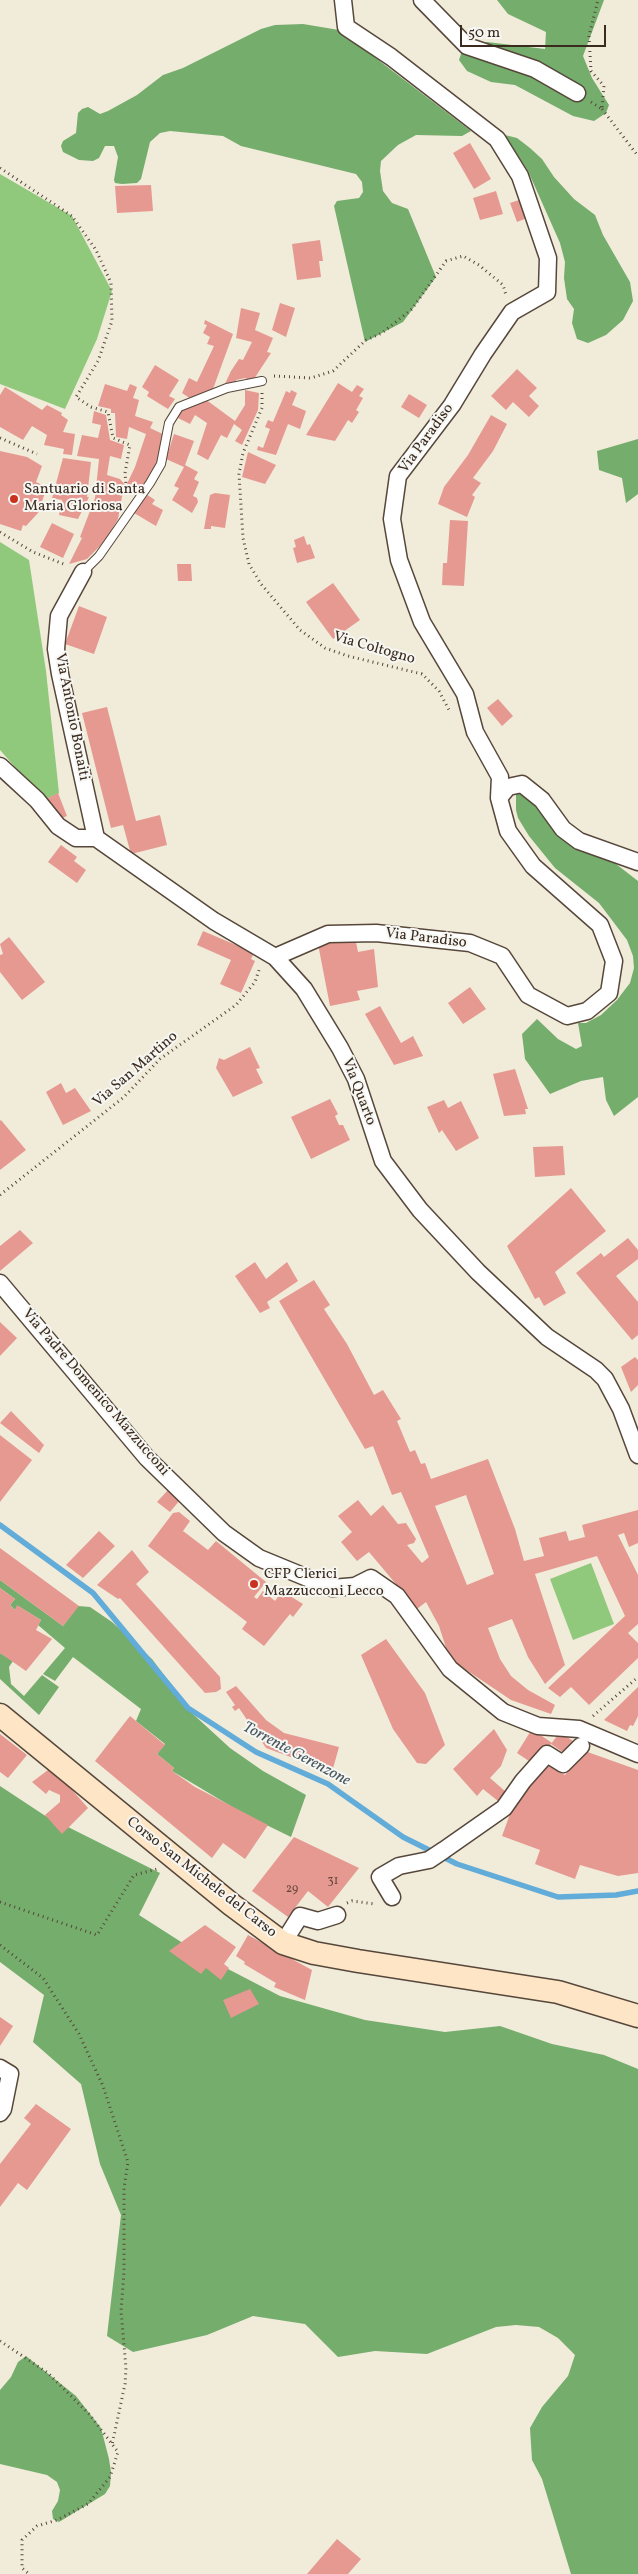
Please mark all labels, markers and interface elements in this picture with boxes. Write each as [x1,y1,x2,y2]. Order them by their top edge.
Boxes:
scale bar [463,15,609,47]
text: 50 m [468,23,500,44]
street label: Via Paradiso [396,401,458,477]
place label: Santuario di Santa Maria Gloriosa [24,481,145,516]
marker: Santuario di Santa Maria Gloriosa [8,493,20,505]
street label: Via Coltogno [331,629,417,669]
street label: Via Antonio Bonaiti [50,652,92,782]
street label: Via Paradiso [384,925,468,953]
street label: Via San Martino [90,1028,182,1112]
street label: Via Quarto [337,1056,379,1128]
street label: Via Padre Domenico Mazzucconi [17,1306,173,1480]
place label: CFP Clerici Mazzucconi Lecco [264,1566,384,1601]
marker: CFP Clerici Mazzucconi Lecco [248,1578,260,1590]
water label: Torrente Gerenzone [239,1719,353,1791]
street label: Corso San Michele del Carso [122,1814,280,1942]
house number: 31 [328,1875,338,1889]
house number: 29 [286,1883,298,1897]

